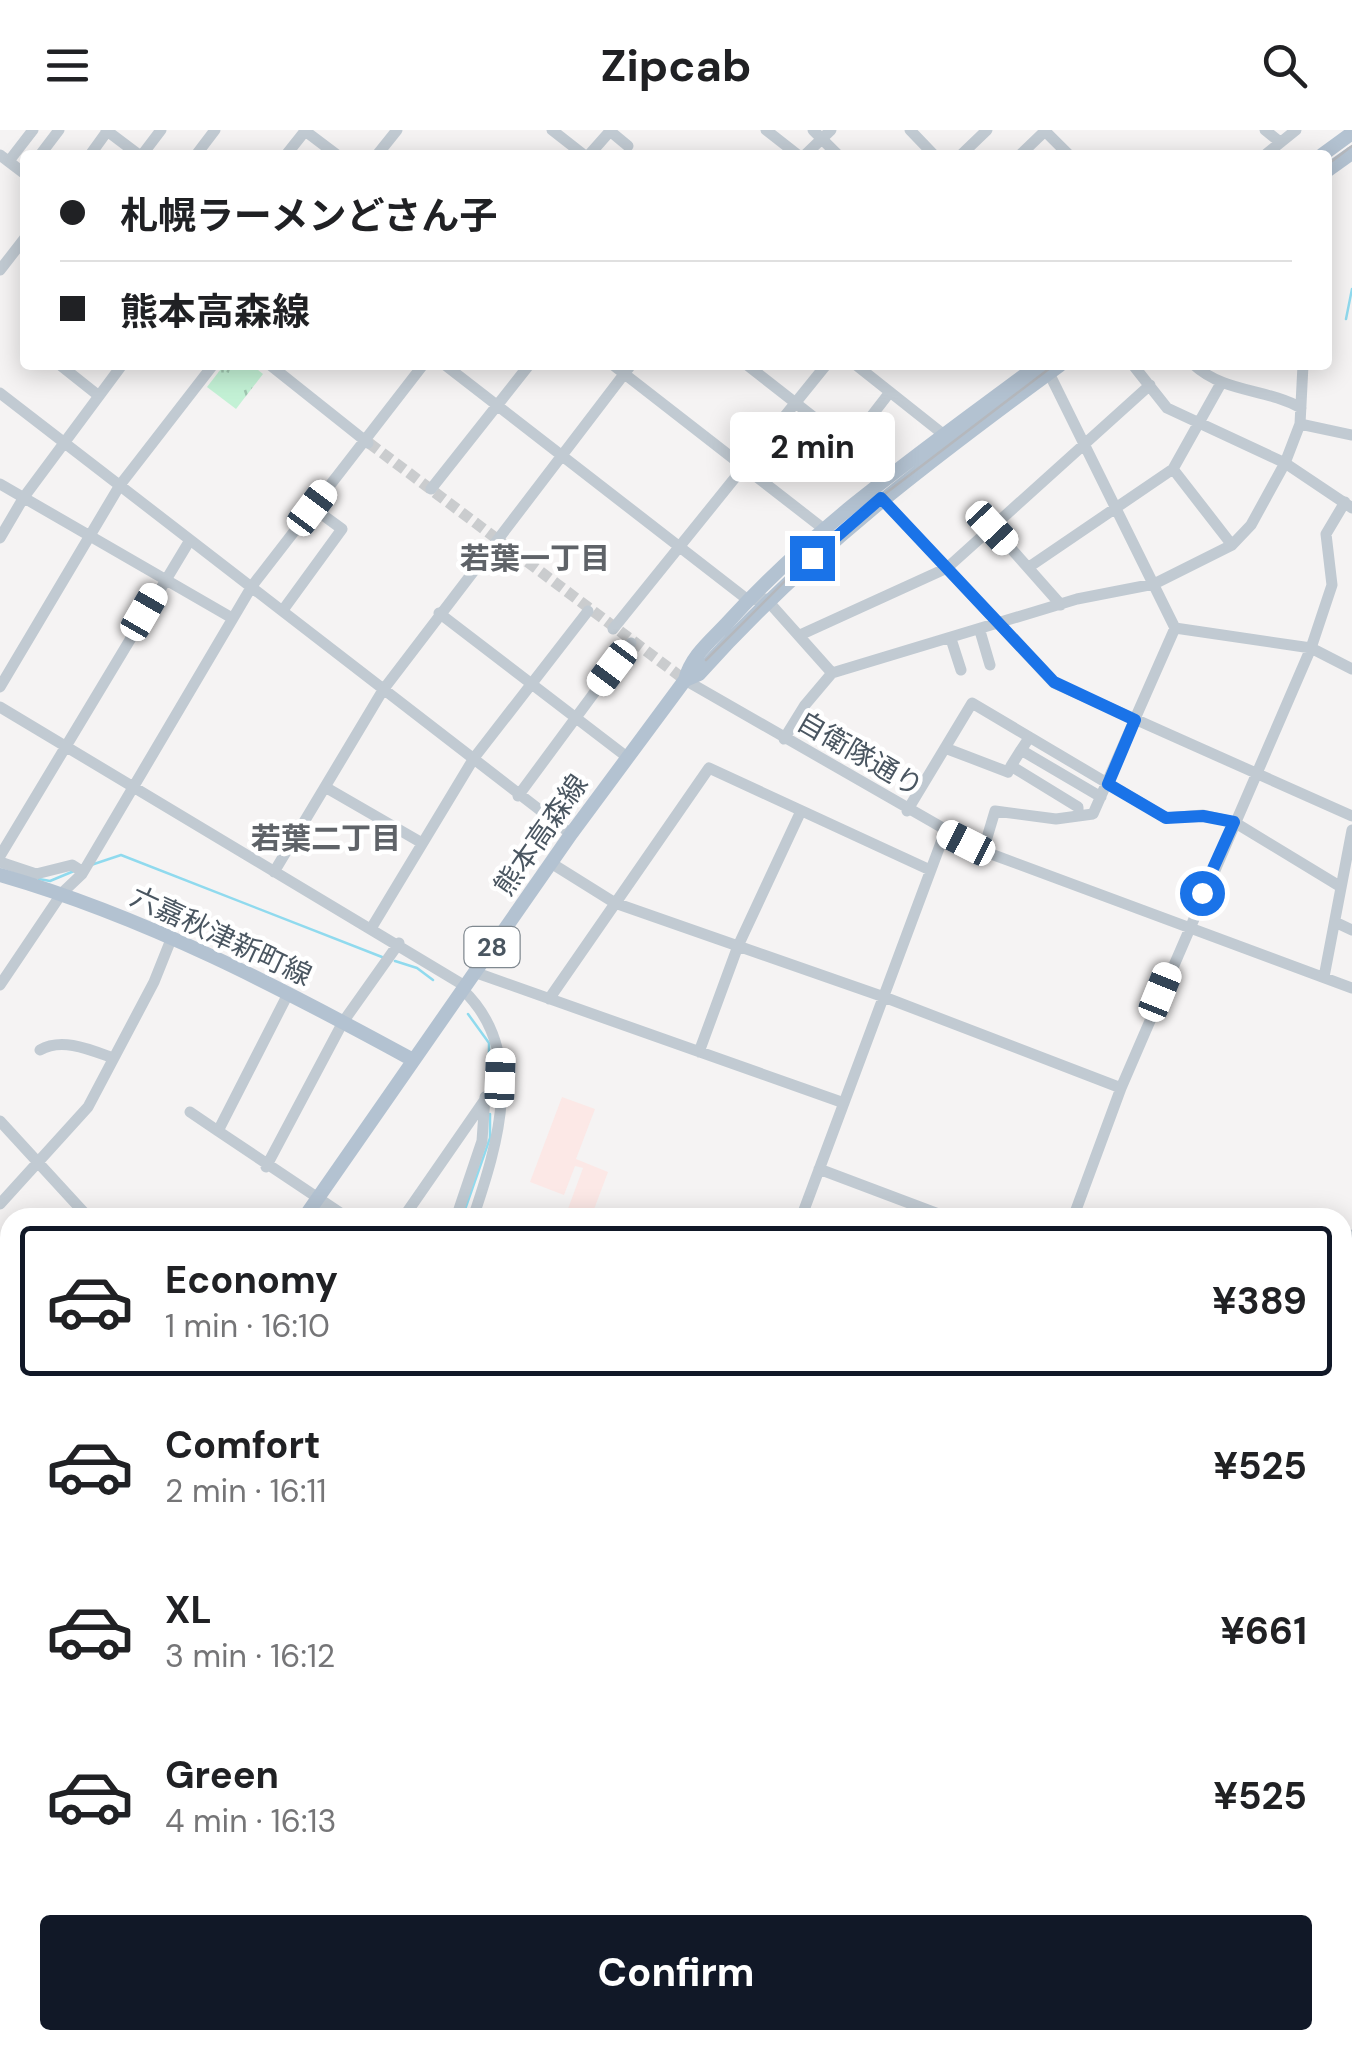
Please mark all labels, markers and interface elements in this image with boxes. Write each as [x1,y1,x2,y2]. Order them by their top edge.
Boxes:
text: Zipcab [601,36,751,95]
icon: menu [40,38,95,93]
icon: search [1257,38,1312,93]
text: 札幌ラーメンどさん子 [120,191,497,241]
text: 熊本高森線 [120,287,310,337]
callout: 2 min [730,413,894,483]
text: 2 min [770,426,855,468]
car [282,475,342,541]
car [961,496,1023,560]
route end [790,536,835,581]
district label: 若葉一丁目 [460,539,610,578]
car [116,579,172,645]
car [582,635,642,701]
street label: 自衛隊通り [790,703,930,805]
street label: 熊本高森線 [486,767,596,903]
car [932,816,1000,870]
district label: 若葉二丁目 [251,819,401,858]
route start [1180,871,1225,916]
street label: 六嘉秋津新町線 [124,878,318,994]
road number: 28 [464,927,520,967]
car [1135,959,1185,1025]
car [484,1047,516,1109]
text: Economy [165,1255,338,1305]
icon: car [45,1256,135,1346]
text: ¥389 [1212,1276,1307,1326]
text: 1 min · 16:10 [165,1305,330,1347]
text: Comfort [165,1420,321,1470]
icon: car [45,1421,135,1511]
text: ¥525 [1213,1441,1307,1491]
text: 2 min · 16:11 [165,1470,326,1512]
text: XL [165,1585,212,1635]
icon: car [45,1586,135,1676]
text: ¥661 [1220,1606,1307,1656]
text: 3 min · 16:12 [165,1635,335,1677]
text: Green [165,1750,279,1800]
icon: car [45,1751,135,1841]
text: ¥525 [1213,1771,1307,1821]
text: 4 min · 16:13 [165,1800,336,1842]
button: Confirm [40,1915,1312,2030]

